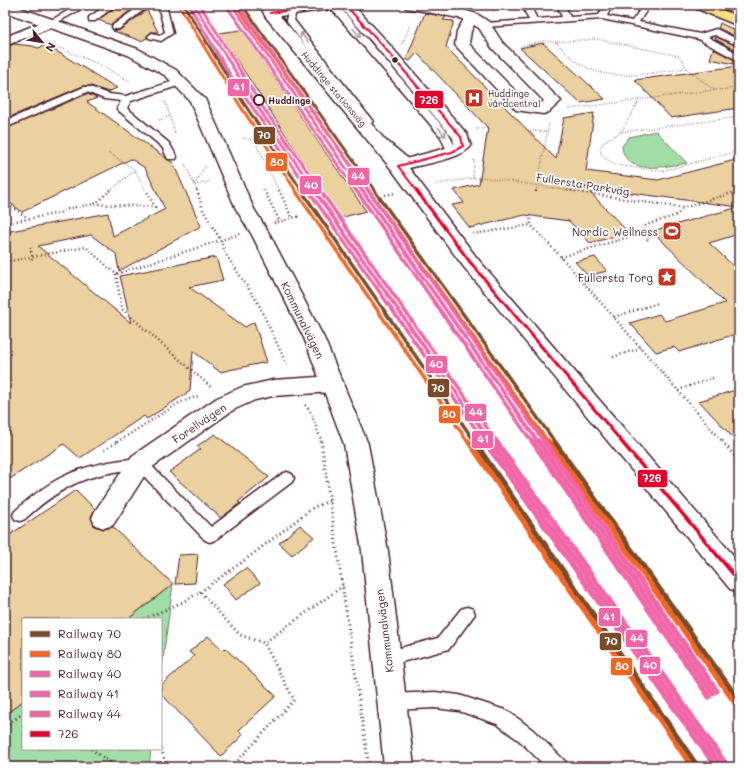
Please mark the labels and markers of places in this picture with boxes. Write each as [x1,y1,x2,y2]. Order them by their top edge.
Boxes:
unlabelled marker [390,55,400,65]
hospital icon: Huddinge vårdcentral [463,87,485,109]
place label: Huddinge vårdcentral [488,88,540,109]
marker: Huddinge [253,94,265,106]
place label: Huddinge [268,95,311,106]
sports icon: Nordic Wellness [661,220,683,242]
place label: Nordic Wellness [572,224,658,239]
place icon: Fullersta Torg [656,266,678,288]
place label: Fullersta Torg [578,270,653,285]

